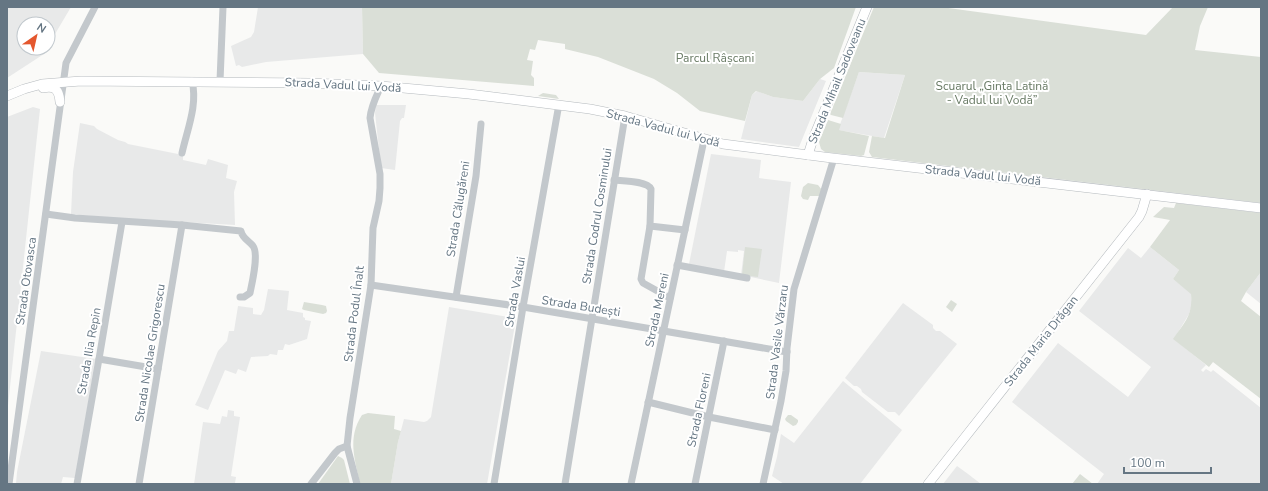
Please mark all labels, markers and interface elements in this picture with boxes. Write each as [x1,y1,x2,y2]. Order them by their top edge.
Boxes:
north arrow [16,16,56,56]
street label: Strada Mihail Sadoveanu [804,16,870,146]
text: N [34,20,49,37]
park label: Parcul Râșcani [676,50,754,66]
street label: Strada Vadul lui Vodă [284,74,402,96]
park label: Scuarul „Ginta Latină - Vadul lui Vodă” [936,78,1048,108]
street label: Strada Vadul lui Vodă [605,105,721,151]
street label: Strada Codrul Cosminului [578,147,616,285]
street label: Strada Călugăreni [443,160,473,258]
street label: Strada Vadul lui Vodă [924,161,1042,189]
street label: Strada Otovasca [12,236,40,326]
street label: Strada Vaslui [501,255,529,329]
street label: Strada Podul Înalt [340,264,368,363]
street label: Strada Mereni [641,271,673,349]
street label: Strada Nicolae Grigorescu [131,283,169,423]
street label: Strada Vasile Vărzaru [762,284,792,400]
street label: Strada Budești [540,292,622,320]
street label: Strada Maria Drăgan [1000,292,1082,390]
street label: Strada Ilia Repin [73,306,105,396]
street label: Strada Floreni [683,371,715,449]
scale bar [1124,449,1211,475]
text: 100 m [1130,455,1165,471]

